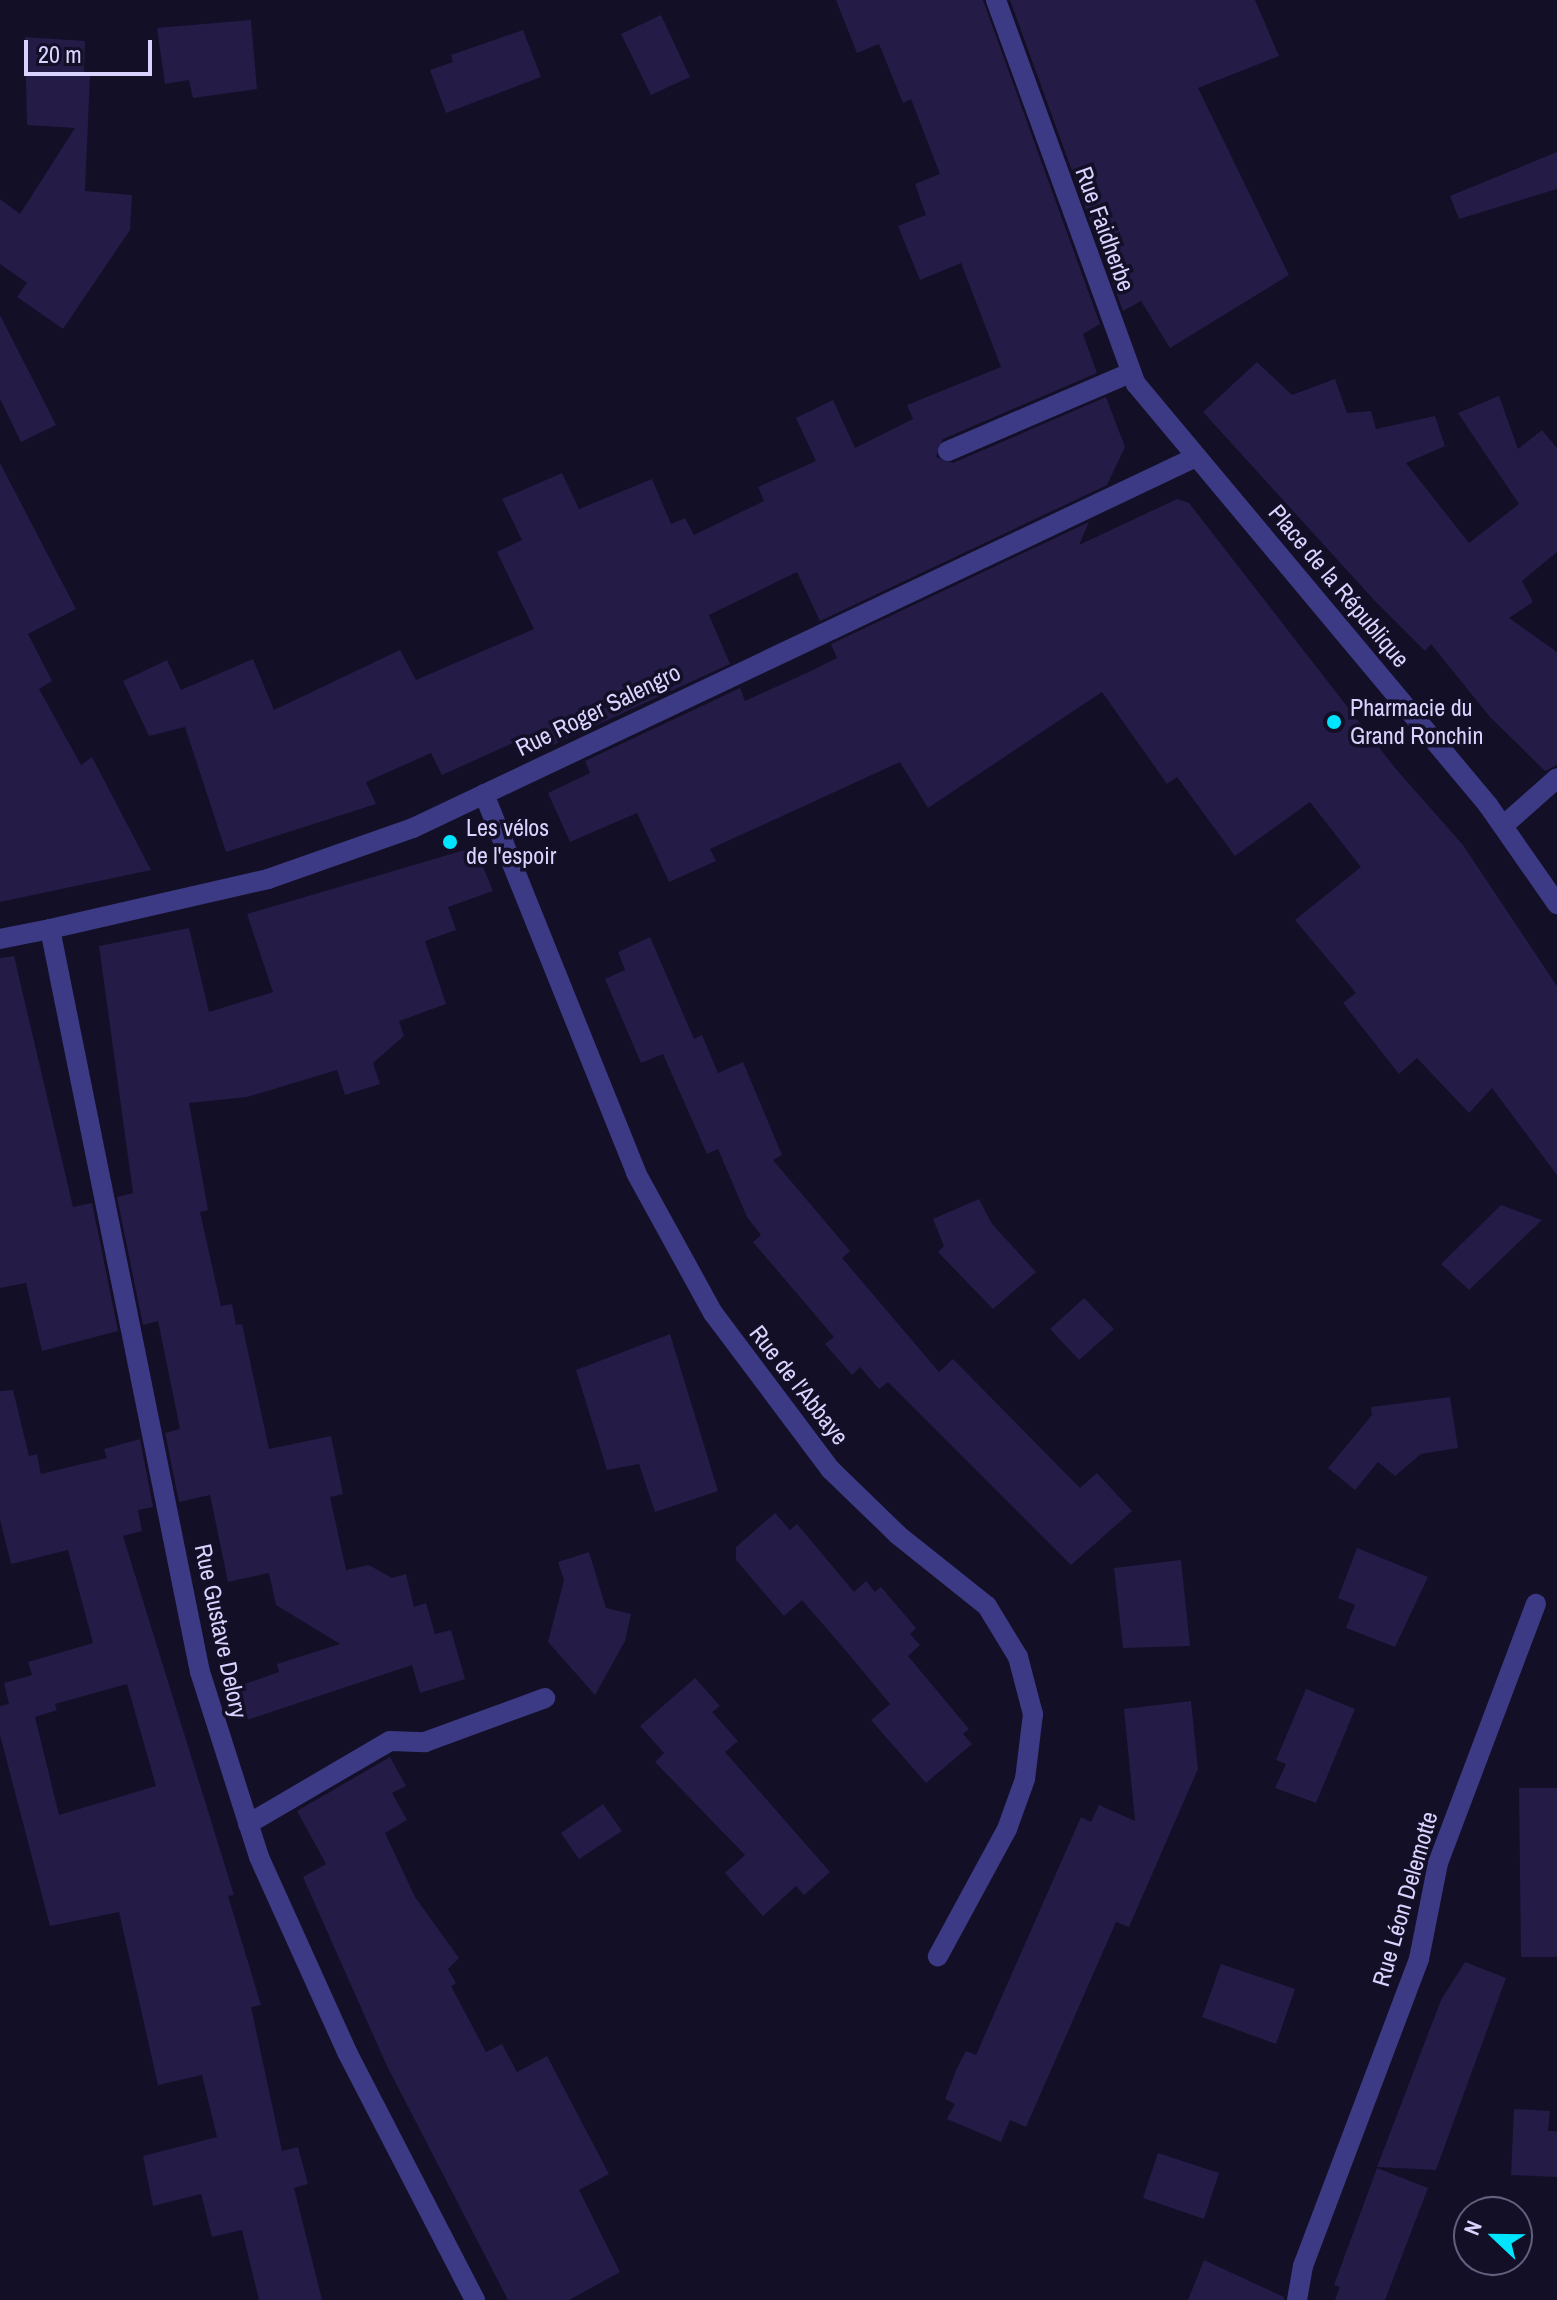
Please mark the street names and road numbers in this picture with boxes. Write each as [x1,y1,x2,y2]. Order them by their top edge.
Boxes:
street label: Rue Faidherbe [1069,163,1141,295]
street label: Place de la République [1263,499,1415,673]
street label: Rue Roger Salengro [511,658,685,762]
street label: Rue de l'Abbaye [743,1319,855,1451]
street label: Rue Gustave Delory [188,1541,254,1721]
street label: Rue Léon Delemotte [1366,1808,1444,1990]

